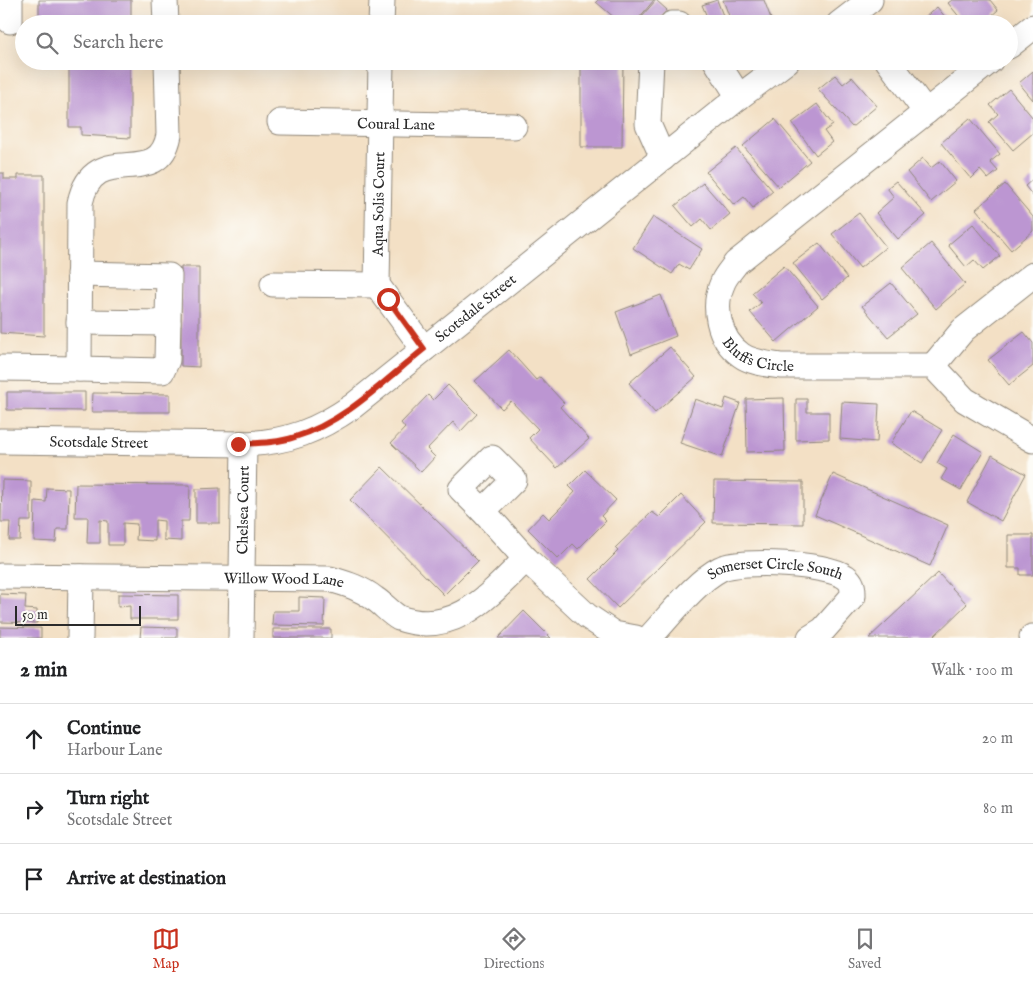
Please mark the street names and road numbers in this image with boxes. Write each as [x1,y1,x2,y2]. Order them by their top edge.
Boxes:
street label: Coural Lane [357,114,435,134]
street label: Aqua Solis Court [368,151,389,258]
street label: Scotsdale Street [431,270,520,346]
street label: Bluffs Circle [718,333,794,376]
street label: Scotsdale Street [50,432,148,452]
street label: Chelsea Court [233,465,253,555]
street label: Somerset Circle South [703,554,846,584]
street label: Willow Wood Lane [224,569,347,592]

